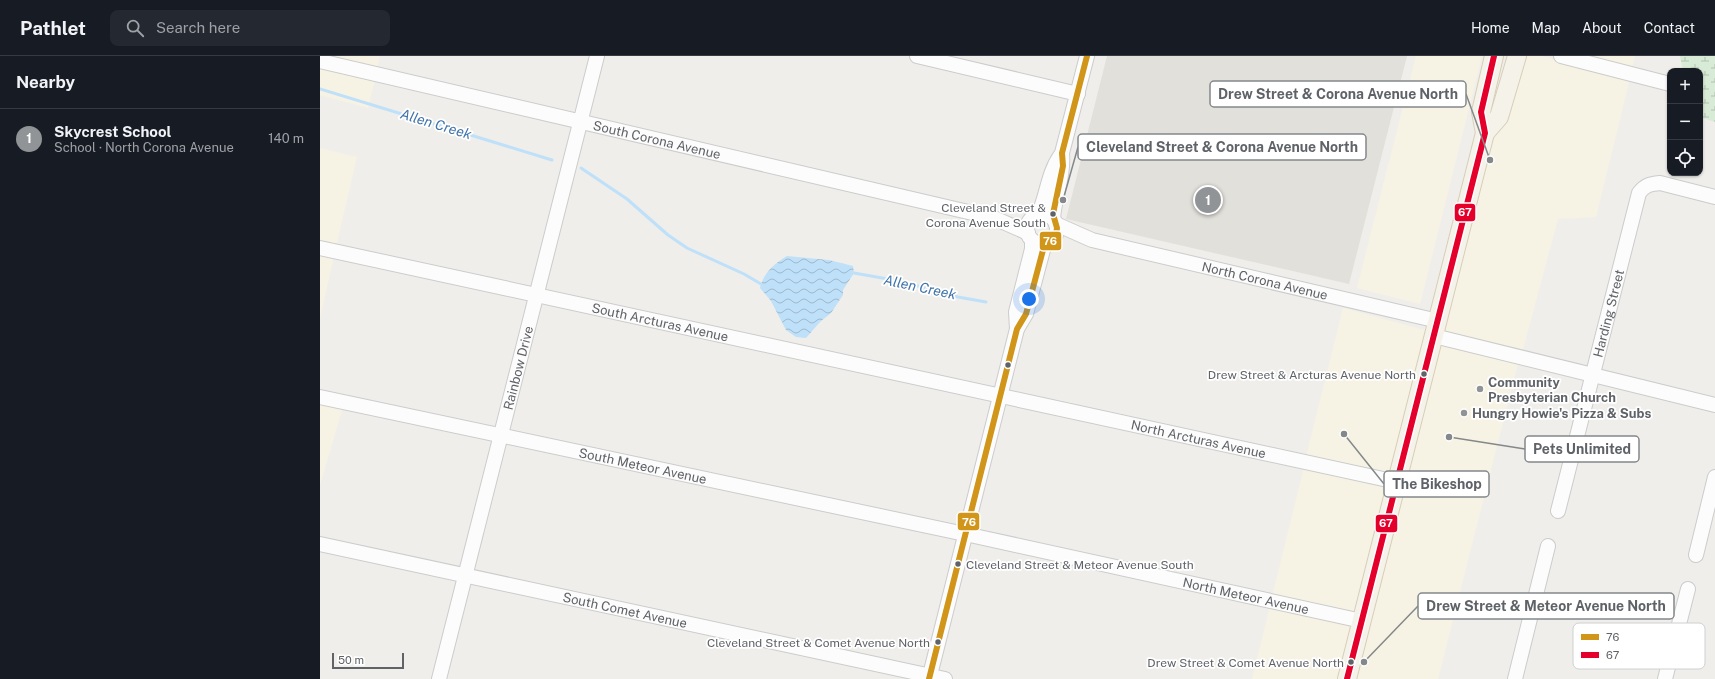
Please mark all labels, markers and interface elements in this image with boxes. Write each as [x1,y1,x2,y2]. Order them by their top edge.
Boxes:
search box [110,10,390,46]
text: Pathlet [20,17,86,39]
icon: search [124,17,146,39]
text: Search here [156,19,240,36]
text: Home [1471,20,1510,36]
text: Map [1532,20,1560,36]
text: About [1582,20,1622,36]
text: Contact [1644,20,1695,36]
map controls [1667,68,1703,176]
button: + [1667,68,1703,104]
text: Nearby [16,72,75,92]
callout: Drew Street & Corona Avenue North [1210,81,1466,107]
text: Drew Street & Corona Avenue North [1218,86,1458,102]
button: − [1667,104,1703,140]
water label: Allen Creek [399,106,474,143]
street label: South Corona Avenue [592,118,722,162]
text: Skycrest School [54,123,172,140]
text: 1 [26,131,32,146]
text: 140 m [268,131,304,146]
callout: Cleveland Street & Corona Avenue North [1078,134,1366,160]
text: Cleveland Street & Corona Avenue North [1086,139,1358,155]
text: School · North Corona Avenue [54,140,234,155]
button: locate [1667,140,1703,176]
pin: 1 [1195,185,1221,215]
place label: Cleveland Street & Corona Avenue South [926,201,1046,230]
line badge: 67 [1454,203,1476,222]
text: 67 [1458,206,1472,218]
marker: Cleveland Street & Corona Avenue South [1048,209,1058,219]
line badge: 76 [1039,231,1062,251]
text: 76 [1043,235,1057,247]
street label: North Corona Avenue [1200,259,1329,303]
street label: Harding Street [1590,268,1627,359]
water label: Allen Creek [882,272,958,303]
your location [1019,289,1039,309]
street label: South Arcturas Avenue [590,300,730,344]
street label: Rainbow Drive [501,324,536,412]
unlabelled marker [1003,360,1013,370]
place label: Drew Street & Arcturas Avenue North [1208,368,1416,382]
marker: Drew Street & Arcturas Avenue North [1419,369,1429,379]
place label: Community Presbyterian Church [1488,375,1616,405]
marker: Community Presbyterian Church [1475,384,1485,394]
place label: Hungry Howie's Pizza & Subs [1472,406,1651,421]
marker: Hungry Howie's Pizza & Subs [1459,408,1469,418]
street label: North Arcturas Avenue [1130,417,1267,461]
callout: Pets Unlimited [1525,436,1639,462]
text: Pets Unlimited [1533,441,1631,457]
street label: South Meteor Avenue [577,445,708,487]
callout: The Bikeshop [1384,471,1489,497]
text: The Bikeshop [1392,476,1482,492]
line badge: 76 [957,512,980,531]
line badge: 67 [1375,514,1398,533]
text: 76 [962,516,976,528]
text: 67 [1379,517,1393,529]
place label: Cleveland Street & Meteor Avenue South [966,558,1194,572]
marker: Cleveland Street & Meteor Avenue South [953,559,963,569]
street label: North Meteor Avenue [1181,575,1310,617]
street label: South Comet Avenue [561,590,688,631]
callout: Drew Street & Meteor Avenue North [1418,593,1674,619]
text: Drew Street & Meteor Avenue North [1426,598,1666,614]
legend [1573,623,1705,669]
text: 76 [1606,631,1619,643]
place label: Cleveland Street & Comet Avenue North [707,636,930,650]
marker: Cleveland Street & Comet Avenue North [933,637,943,647]
text: 67 [1606,649,1620,661]
scale bar [332,651,404,670]
text: 50 m [338,654,364,666]
place label: Drew Street & Comet Avenue North [1147,656,1344,670]
marker: Drew Street & Comet Avenue North [1346,657,1356,667]

